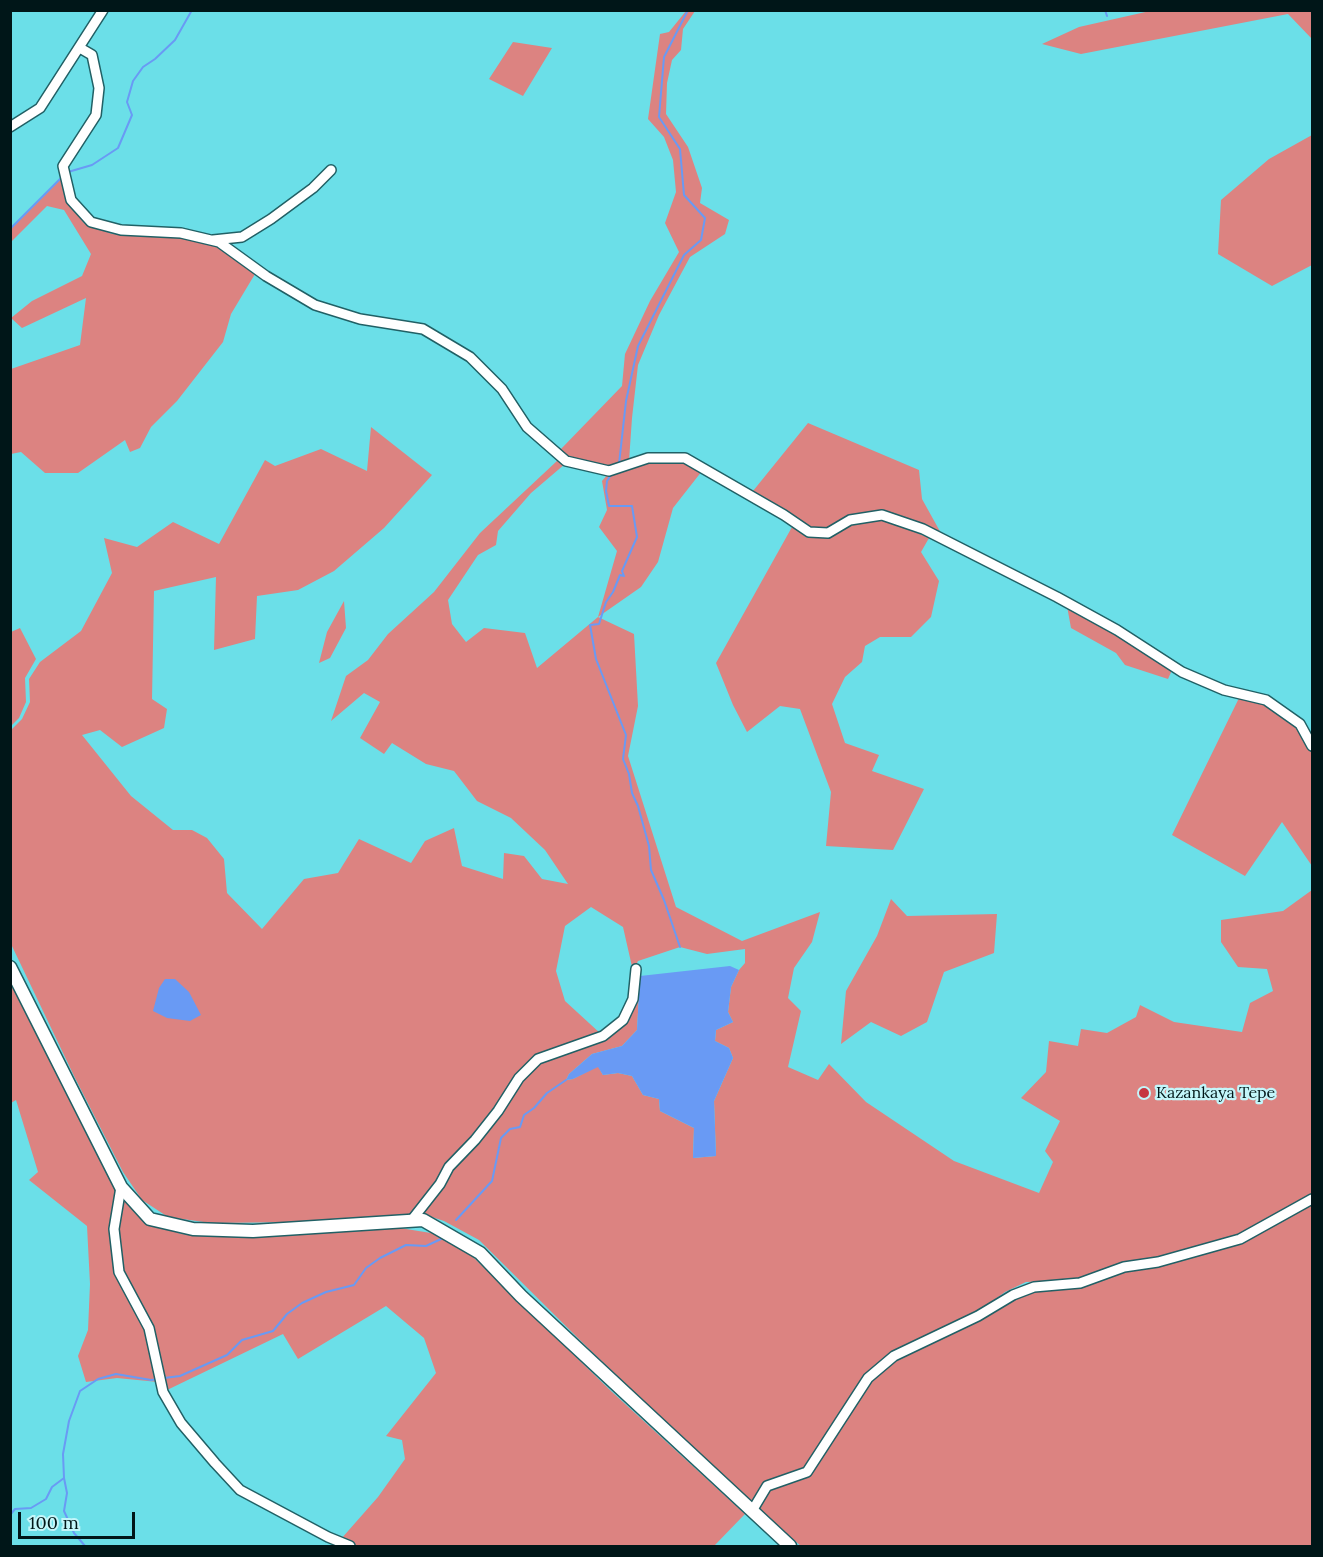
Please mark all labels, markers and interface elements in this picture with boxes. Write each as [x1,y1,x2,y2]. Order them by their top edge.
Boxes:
place label: Kazankaya Tepe [1156,1083,1275,1103]
marker: Kazankaya Tepe [1137,1086,1151,1100]
scale bar [21,1500,138,1538]
text: 100 m [29,1511,79,1534]

